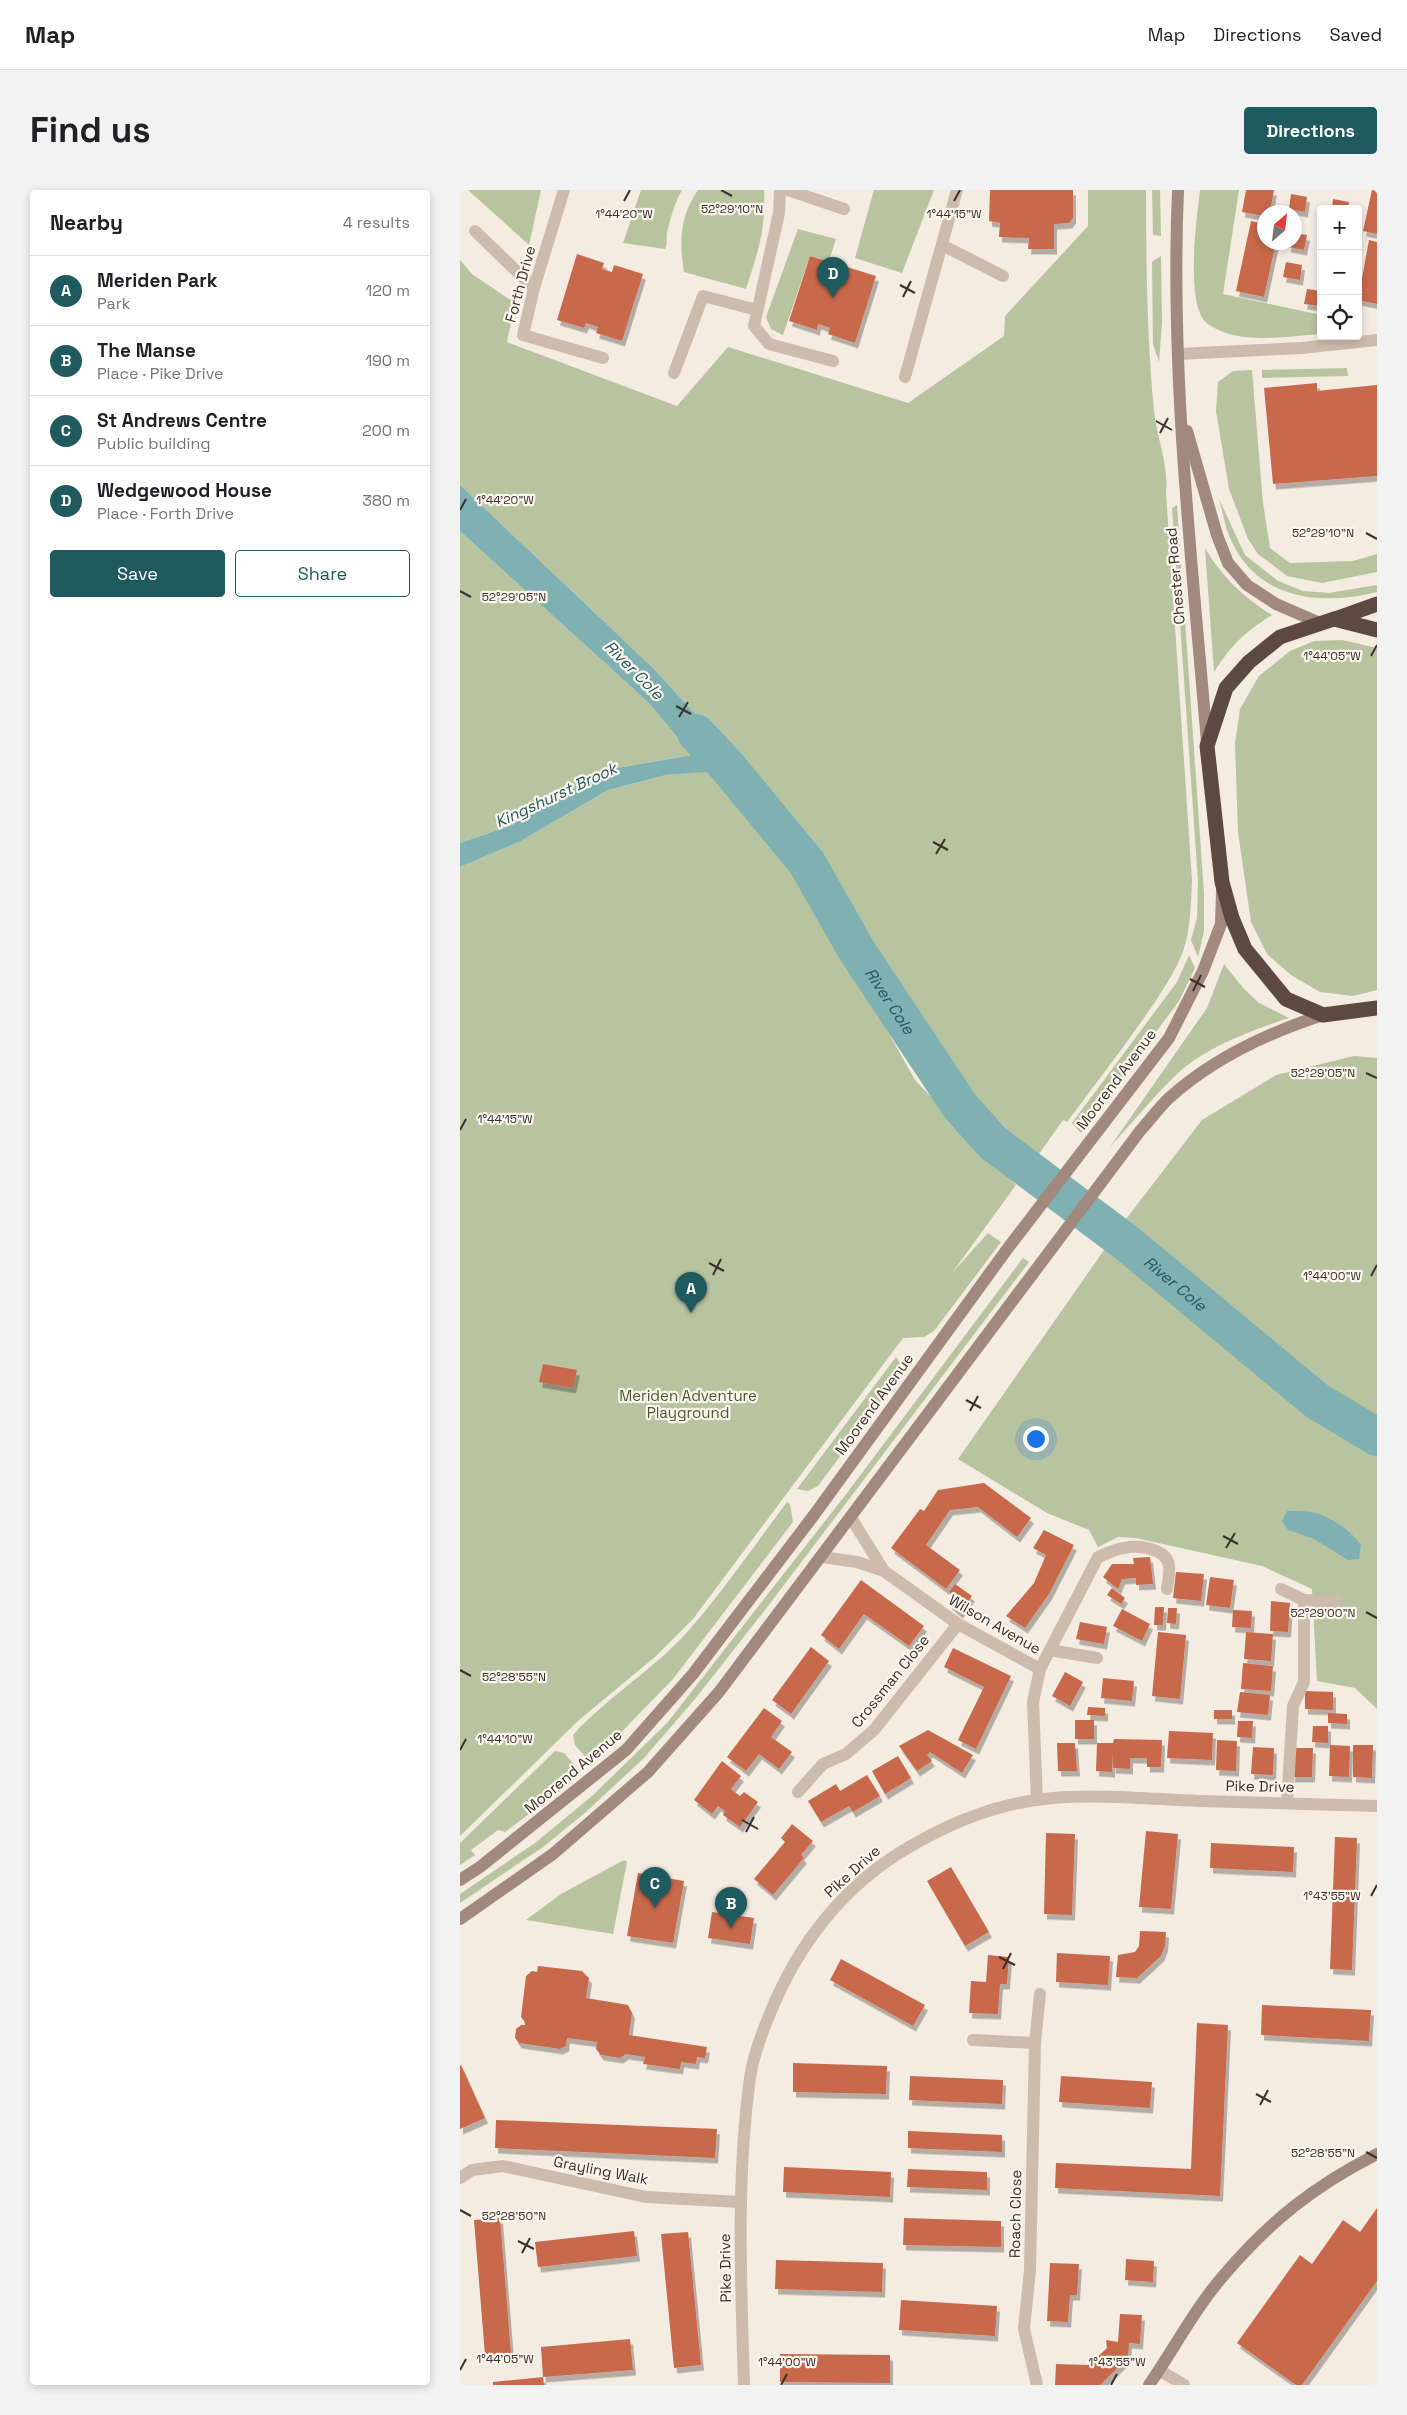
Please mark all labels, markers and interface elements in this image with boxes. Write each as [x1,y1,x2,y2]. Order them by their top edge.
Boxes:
text: Map [25,19,75,50]
text: Map [1148,23,1185,46]
text: Directions [1213,23,1302,46]
text: Saved [1330,23,1382,46]
button: Directions [1244,107,1377,154]
text: Find us [30,108,151,152]
text: 52°29'10"N [701,201,763,217]
north arrow [1257,205,1302,250]
map controls [1317,205,1362,340]
button: + [1317,205,1362,250]
text: 1°44'20"W [595,206,653,222]
text: 1°44'15"W [927,206,982,222]
text: Nearby [50,209,123,236]
text: 4 results [343,212,410,233]
street label: Forth Drive [501,243,539,325]
button: − [1317,250,1362,295]
pin: D [817,257,849,298]
text: Meriden Park [97,268,217,293]
text: A [61,280,71,301]
text: 120 m [366,280,410,301]
text: Park [97,293,130,314]
button: locate [1317,295,1362,340]
text: The Manse [97,338,196,363]
text: B [61,350,71,371]
text: 190 m [365,350,410,371]
text: Place · Pike Drive [97,363,223,384]
text: St Andrews Centre [97,408,267,433]
text: C [61,420,71,441]
text: 200 m [362,420,410,441]
text: Public building [97,433,210,454]
text: Wedgewood House [97,478,272,503]
text: D [61,490,71,511]
text: 380 m [362,490,410,511]
text: 1°44'20"W [476,492,534,508]
text: Place · Forth Drive [97,503,234,524]
text: 52°29'10"N [1292,525,1354,541]
street label: Chester Road [1161,527,1189,625]
button: Save [50,550,225,597]
button: Share [235,550,410,597]
text: 52°29'05"N [482,589,546,605]
water label: River Cole [600,636,668,704]
text: 1°44'05"W [1303,648,1361,664]
water label: Kingshurst Brook [492,757,622,832]
water label: River Cole [860,964,920,1039]
street label: Moorend Avenue [1072,1025,1160,1133]
text: 52°29'05"N [1291,1065,1355,1081]
text: 1°44'15"W [478,1111,533,1127]
water label: River Cole [1140,1251,1211,1316]
text: 1°44'00"W [1303,1268,1362,1284]
pin: A [675,1272,707,1313]
street label: Moorend Avenue [831,1349,917,1459]
park label: Meriden Adventure Playground [619,1386,757,1422]
your location [1023,1426,1049,1452]
street label: Wilson Avenue [945,1590,1045,1658]
text: 52°29'00"N [1291,1605,1355,1621]
street label: Crossman Close [847,1631,933,1731]
text: 52°28'55"N [482,1669,546,1685]
street label: Moorend Avenue [520,1725,626,1817]
text: 1°44'10"W [477,1731,533,1747]
street label: Pike Drive [1225,1776,1295,1796]
street label: Pike Drive [820,1841,884,1901]
pin: C [639,1867,671,1908]
pin: B [715,1887,747,1928]
text: 1°43'55"W [1303,1888,1361,1904]
text: 52°28'55"N [1291,2145,1355,2161]
street label: Grayling Walk [552,2151,650,2189]
street label: Roach Close [1005,2169,1025,2258]
text: 52°28'50"N [482,2208,546,2224]
street label: Pike Drive [715,2233,735,2303]
text: 1°44'05"W [476,2351,534,2367]
text: 1°44'00"W [758,2354,817,2370]
text: 1°43'55"W [1088,2354,1146,2370]

